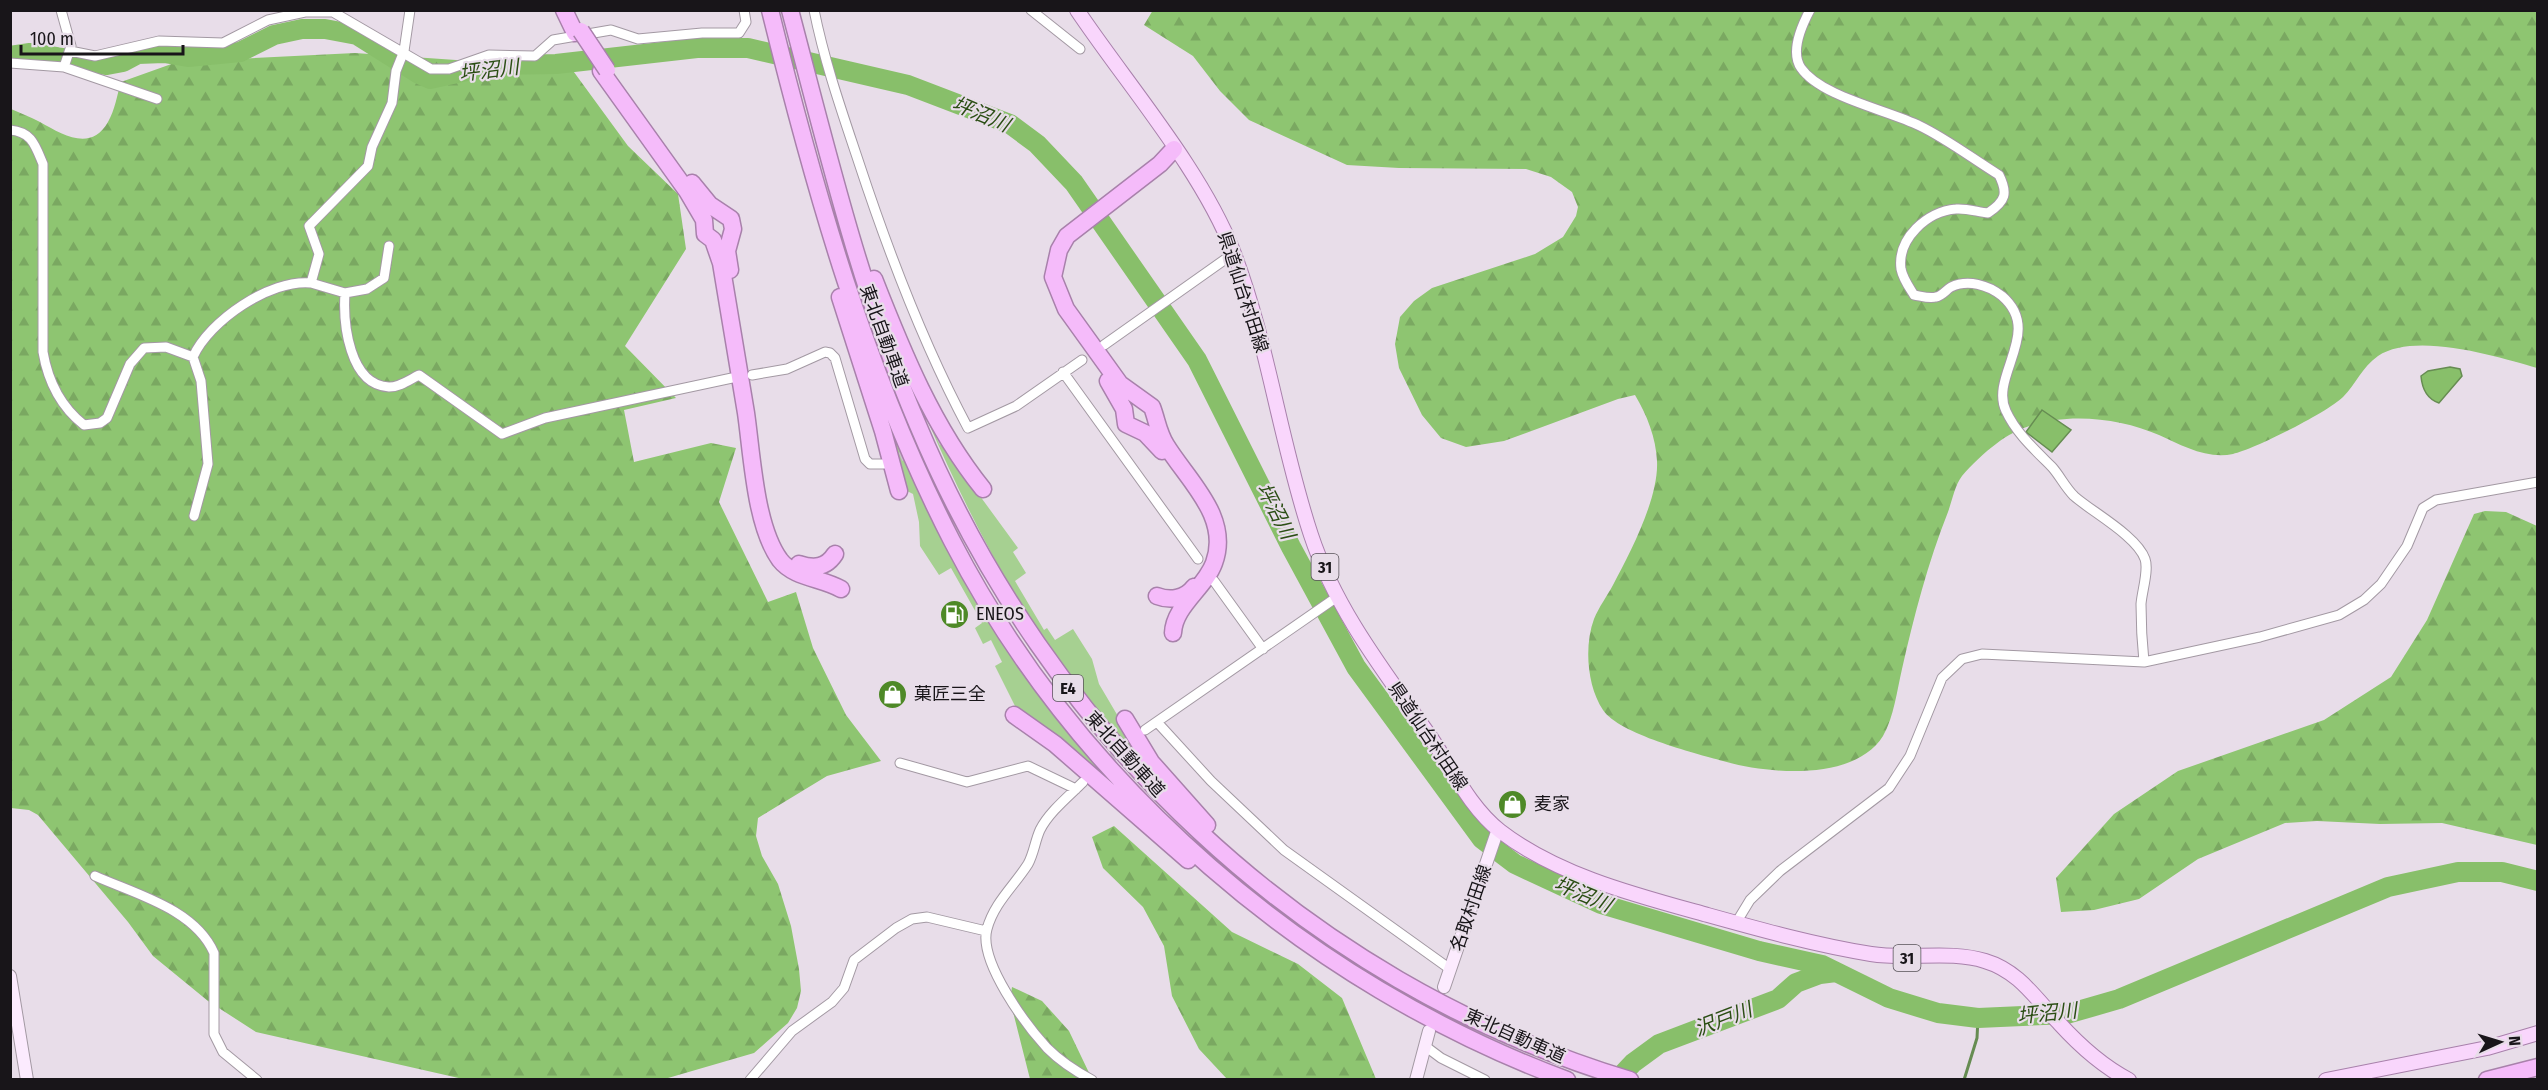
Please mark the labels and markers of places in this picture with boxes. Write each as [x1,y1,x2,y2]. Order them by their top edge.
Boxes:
fuel station icon: ENEOS [939,598,971,630]
place label: ENEOS [976,603,1024,625]
shop icon: 菓匠三全 [877,678,909,710]
place label: 菓匠三全 [914,683,986,705]
shop icon: 麦家 [1497,788,1529,820]
place label: 麦家 [1534,793,1570,815]

